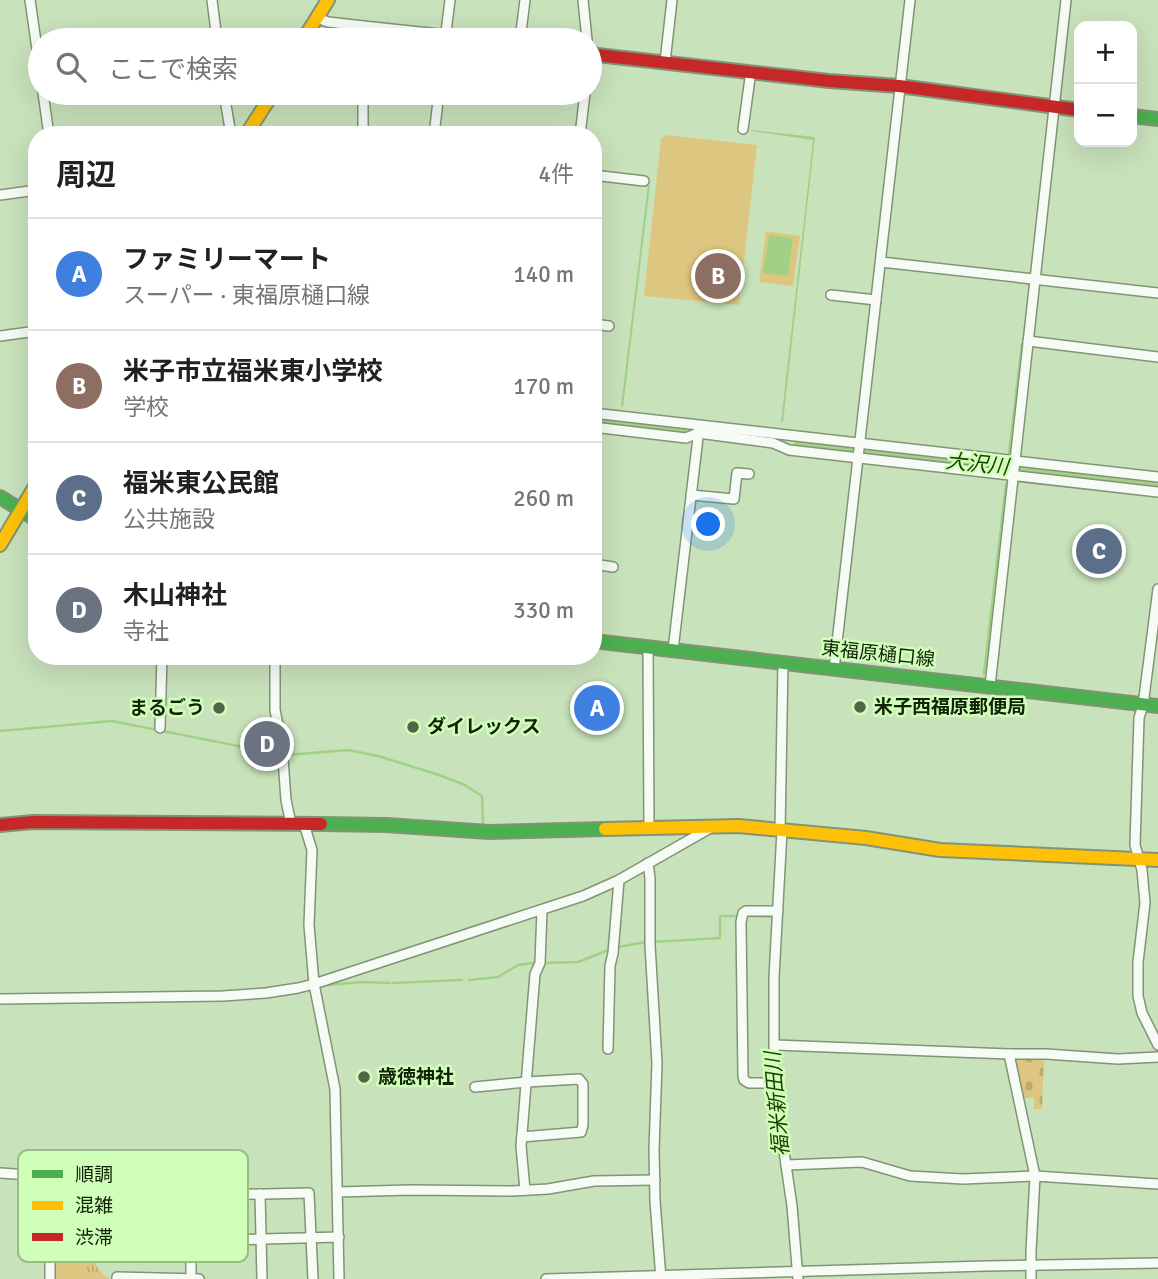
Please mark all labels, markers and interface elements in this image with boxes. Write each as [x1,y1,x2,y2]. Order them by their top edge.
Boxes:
map controls [1074,21,1137,147]
button: + [1074,21,1137,84]
search box [28,28,602,105]
icon: search [52,48,90,86]
text: ここで検索 [108,54,238,86]
button: − [1074,84,1137,147]
text: 周辺 [56,157,116,194]
text: 4件 [539,160,574,189]
text: ファミリーマート [123,244,331,276]
pin: B [695,250,741,302]
text: A [72,260,86,289]
text: 140 m [513,260,574,289]
text: スーパー · 東福原樋口線 [123,281,370,310]
text: 米子市立福米東小学校 [123,356,383,388]
text: B [72,372,86,401]
text: 170 m [513,372,574,401]
text: 学校 [123,393,169,422]
water label: 大沢川 [944,448,1012,480]
text: 福米東公民館 [123,468,279,500]
text: C [72,484,86,513]
text: 260 m [513,484,574,513]
text: 公共施設 [123,505,215,534]
your location [691,507,725,541]
pin: C [1076,525,1122,577]
text: 木山神社 [123,580,227,612]
text: D [71,596,87,625]
text: 330 m [513,596,574,625]
text: 寺社 [123,617,169,646]
street label: 東福原樋口線 [820,636,936,672]
pin: A [574,682,620,734]
place label: 米子西福原郵便局 [874,695,1026,719]
place label: まるごう [129,696,205,720]
marker: 米子西福原郵便局 [852,699,868,715]
marker: まるごう [211,700,227,716]
place label: ダイレックス [427,715,540,739]
pin: D [244,718,290,770]
marker: ダイレックス [405,719,421,735]
water label: 福米新田川 [759,1049,795,1157]
place label: 歳徳神社 [378,1065,454,1089]
marker: 歳徳神社 [356,1069,372,1085]
legend [18,1150,248,1262]
text: 順調 [75,1163,113,1187]
text: 混雑 [75,1194,113,1218]
text: 渋滞 [75,1226,113,1250]

